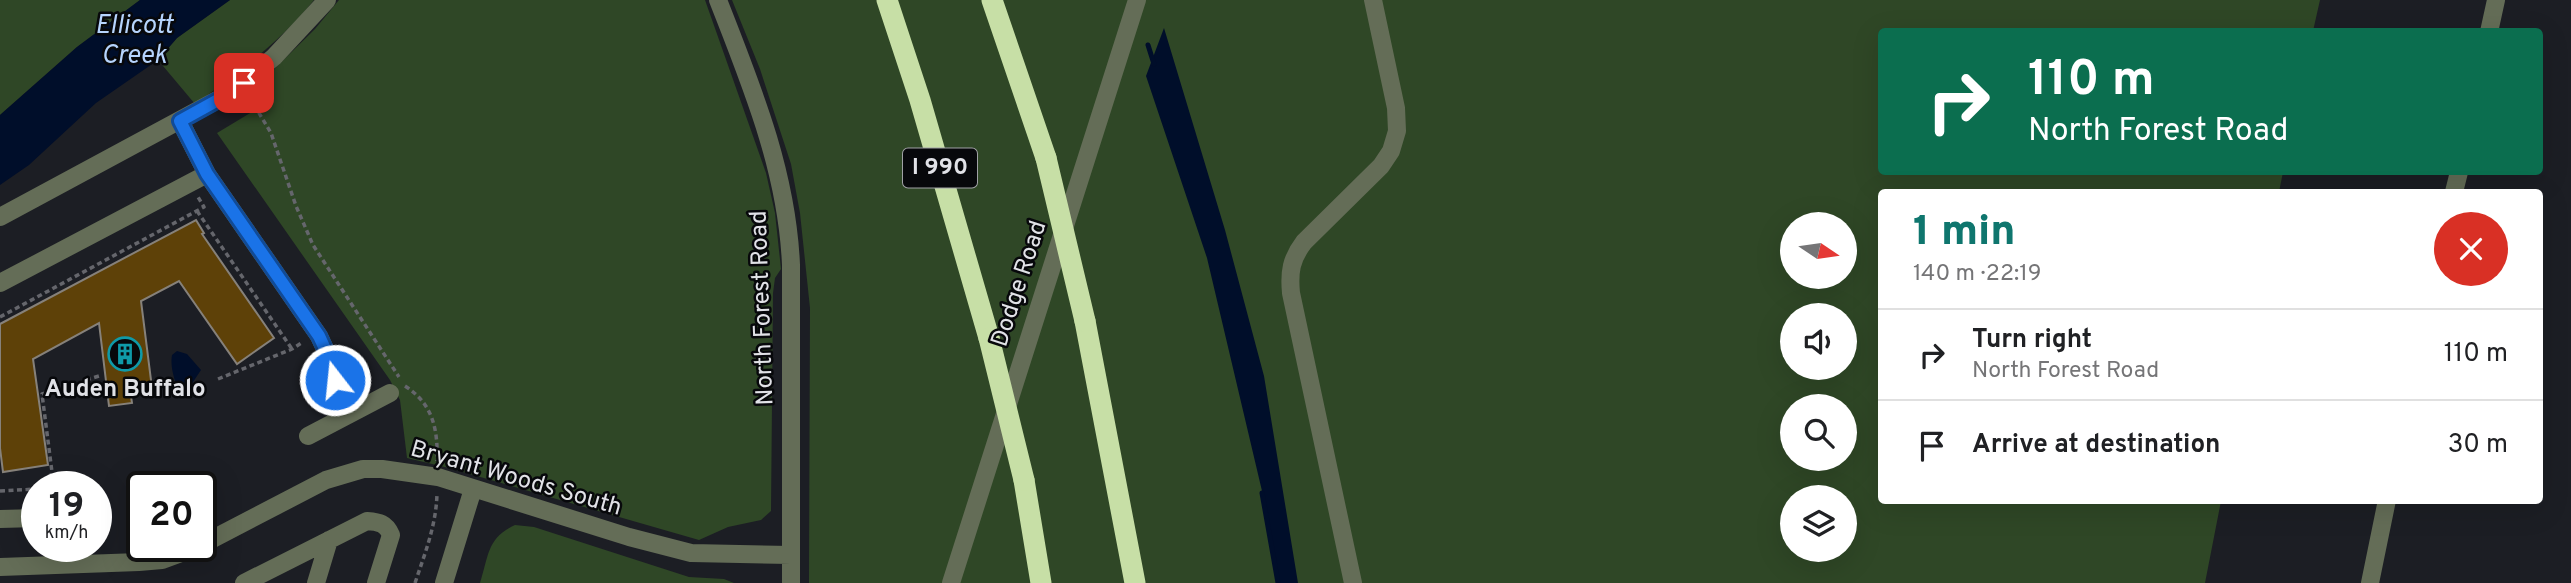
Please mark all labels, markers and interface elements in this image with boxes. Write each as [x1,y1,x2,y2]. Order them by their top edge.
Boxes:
water label: Ellicott Creek [95,10,175,73]
text: 110 m [2028,51,2155,113]
pin [214,53,274,113]
icon: right [1913,56,2004,147]
icon: arrive [225,64,263,102]
text: North Forest Road [2028,112,2288,152]
road number: I 990 [903,148,977,188]
text: 1 min [1913,207,2016,260]
street label: North Forest Road [745,210,781,406]
north arrow [1780,212,1857,289]
map controls [1780,212,1857,562]
button: close [2434,212,2508,286]
street label: Dodge Road [986,217,1054,351]
text: 140 m · 22:19 [1913,260,2042,289]
button: sound [1780,303,1857,380]
text: Turn right [1972,324,2092,357]
building icon: Auden Buffalo [106,335,144,373]
icon: right [1913,336,1951,374]
text: 110 m [2444,338,2508,371]
position arrow [298,343,372,417]
text: North Forest Road [1972,357,2159,386]
place label: Auden Buffalo [44,375,206,405]
button: search [1780,394,1857,471]
icon: arrive [1913,427,1951,465]
text: Arrive at destination [1972,429,2220,462]
text: 30 m [2448,429,2508,462]
street label: Bryant Woods South [407,434,625,524]
speed limit sign: 20 [126,471,217,562]
text: 19 [49,485,84,529]
button: layers [1780,485,1857,562]
text: km/h [45,522,88,545]

